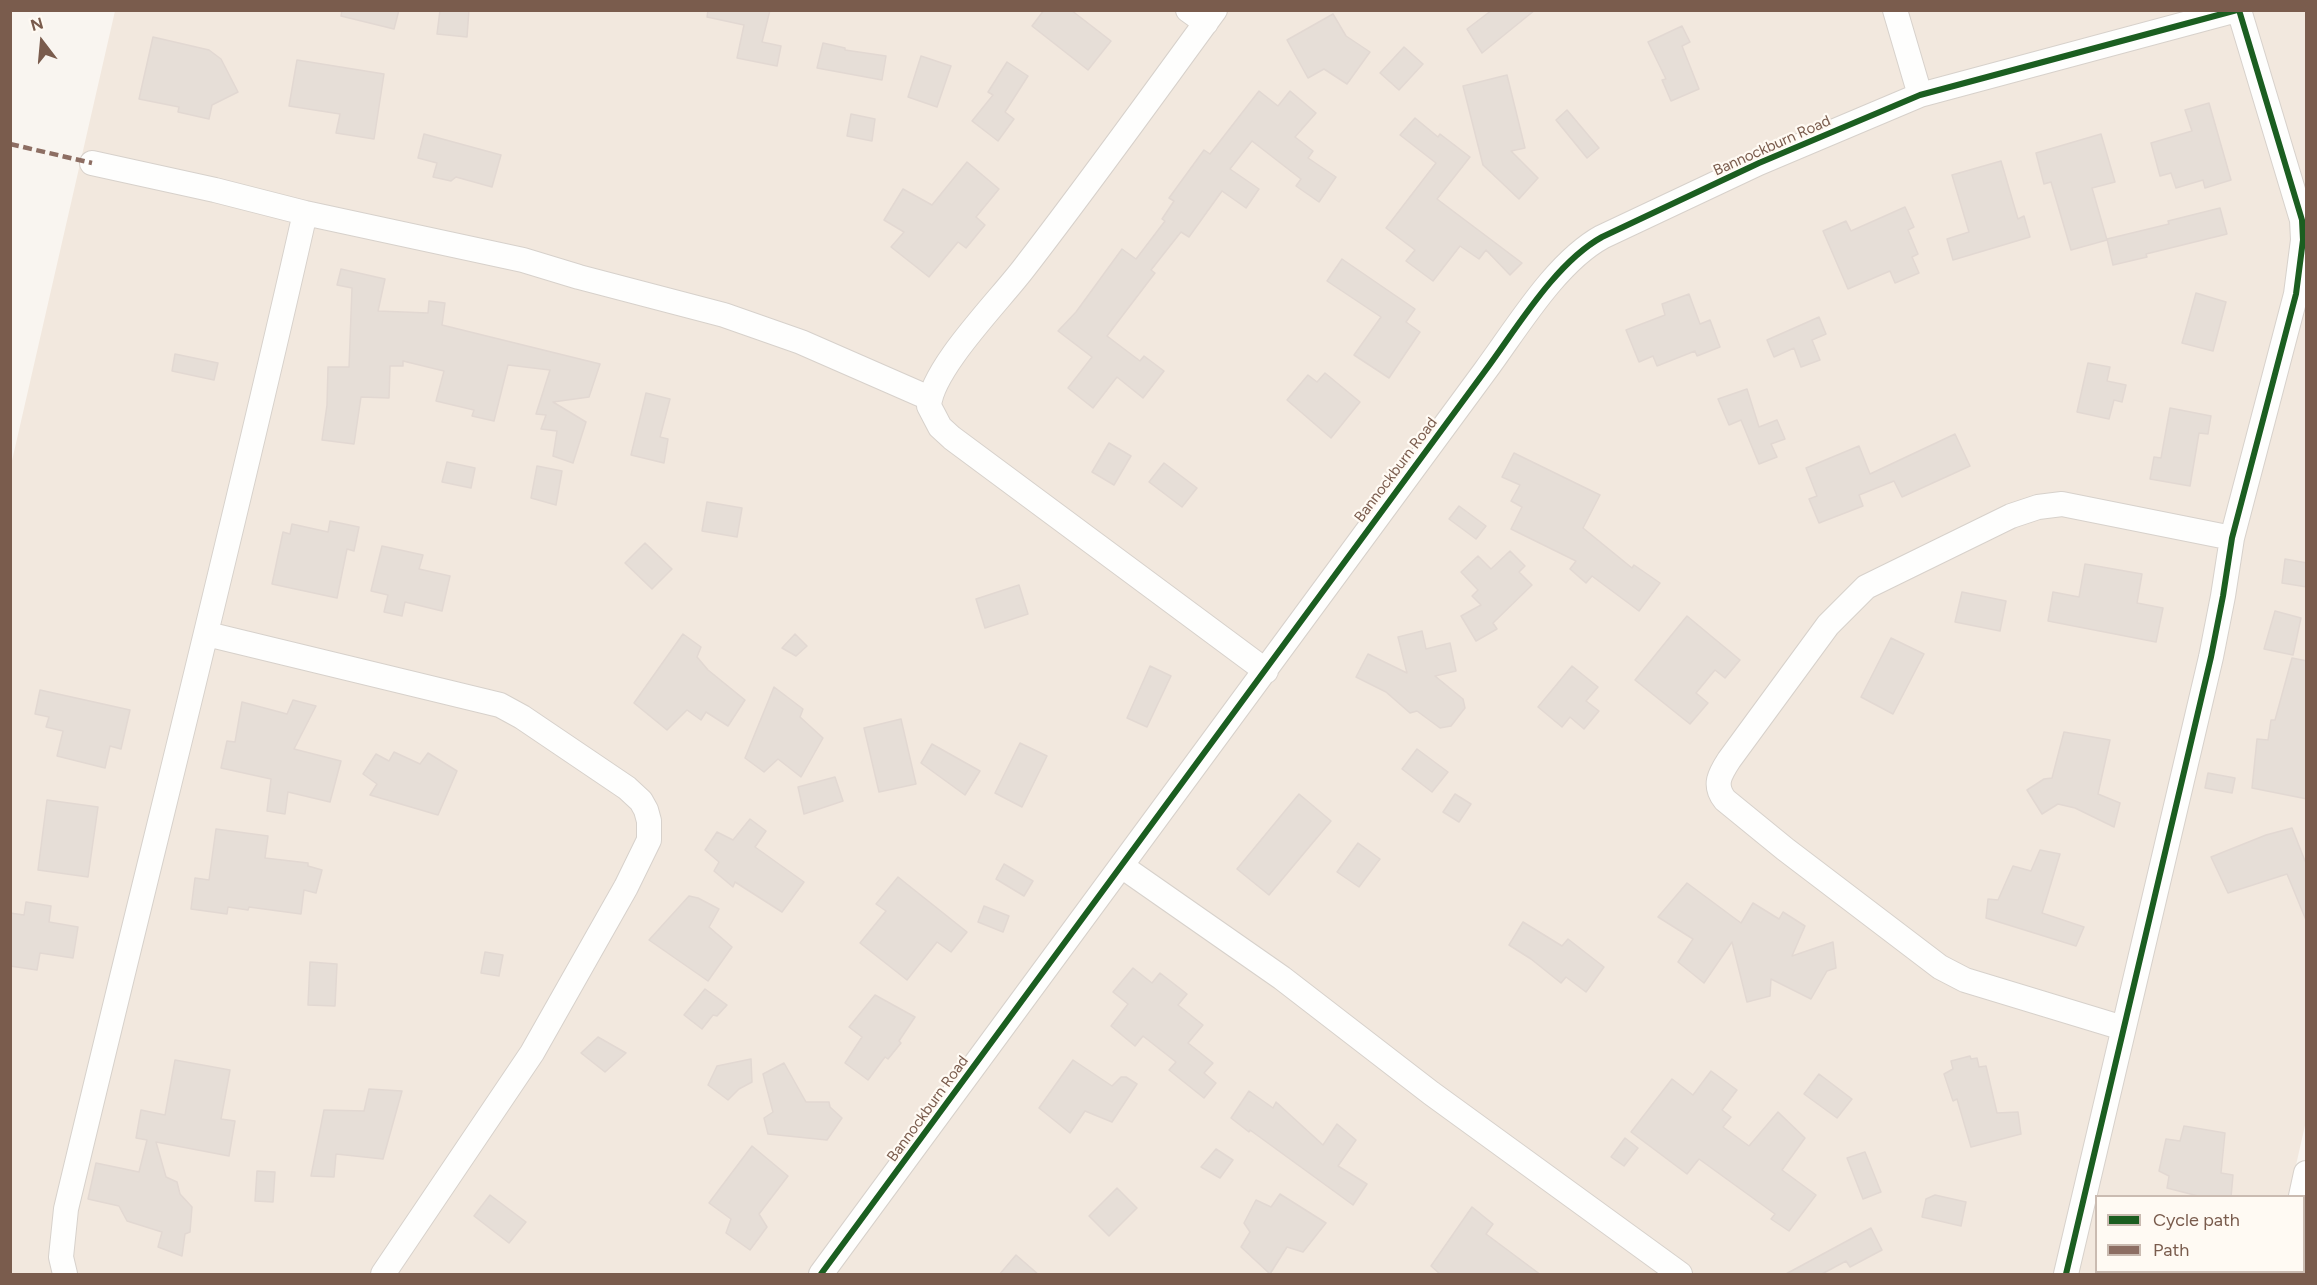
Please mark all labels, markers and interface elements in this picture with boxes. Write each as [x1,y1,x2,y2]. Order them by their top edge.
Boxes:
north arrow [12,12,72,72]
text: N [28,13,45,35]
street label: Bannockburn Road [1711,112,1833,180]
street label: Bannockburn Road [1351,414,1441,526]
street label: Bannockburn Road [884,1053,972,1165]
legend [2095,1195,2305,1273]
text: Cycle path [2153,1209,2240,1231]
text: Path [2153,1239,2189,1261]

